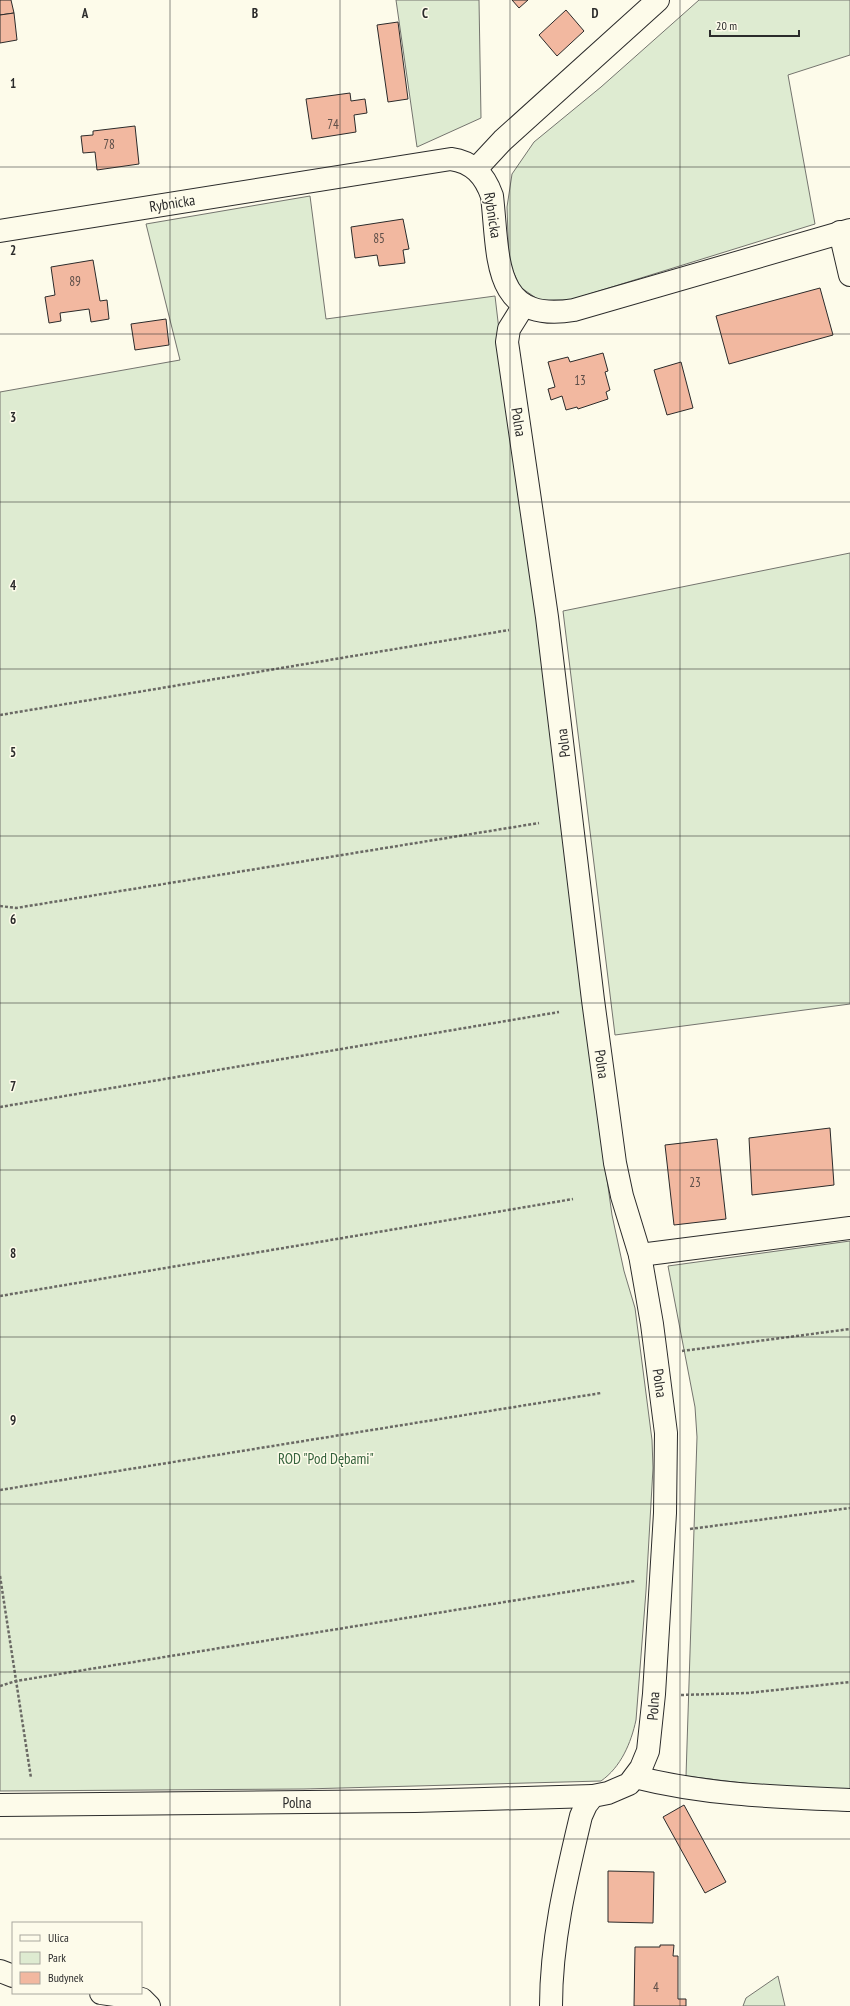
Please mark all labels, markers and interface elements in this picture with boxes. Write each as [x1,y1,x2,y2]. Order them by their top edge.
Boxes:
text: A [81,5,89,22]
text: B [252,5,258,22]
text: C [422,5,428,22]
text: D [592,5,599,22]
scale bar [710,12,799,38]
text: 20 m [716,18,737,33]
text: 1 [10,75,16,92]
house number: 74 [327,116,339,133]
house number: 78 [103,136,115,153]
street label: Rybnicka [148,190,196,216]
street label: Rybnicka [480,191,506,239]
house number: 85 [373,230,385,247]
text: 2 [10,242,16,259]
house number: 89 [69,273,81,290]
house number: 13 [574,372,586,389]
street label: Polna [507,406,531,438]
text: 3 [10,409,16,426]
text: 4 [10,577,17,594]
street label: Polna [552,728,574,758]
text: 5 [10,744,16,761]
text: 6 [10,911,16,928]
street label: Polna [591,1048,613,1080]
text: 7 [10,1078,16,1095]
house number: 23 [689,1174,701,1191]
text: 8 [10,1245,16,1262]
street label: Polna [649,1367,671,1399]
text: 9 [10,1412,16,1429]
park label: ROD "Pod Dębami" [278,1449,374,1468]
street label: Polna [643,1691,663,1721]
street label: Polna [283,1793,311,1812]
legend [12,1922,142,1994]
text: Ulica [48,1930,69,1945]
text: Park [48,1950,66,1965]
text: Budynek [48,1970,84,1985]
house number: 4 [653,1979,659,1996]

